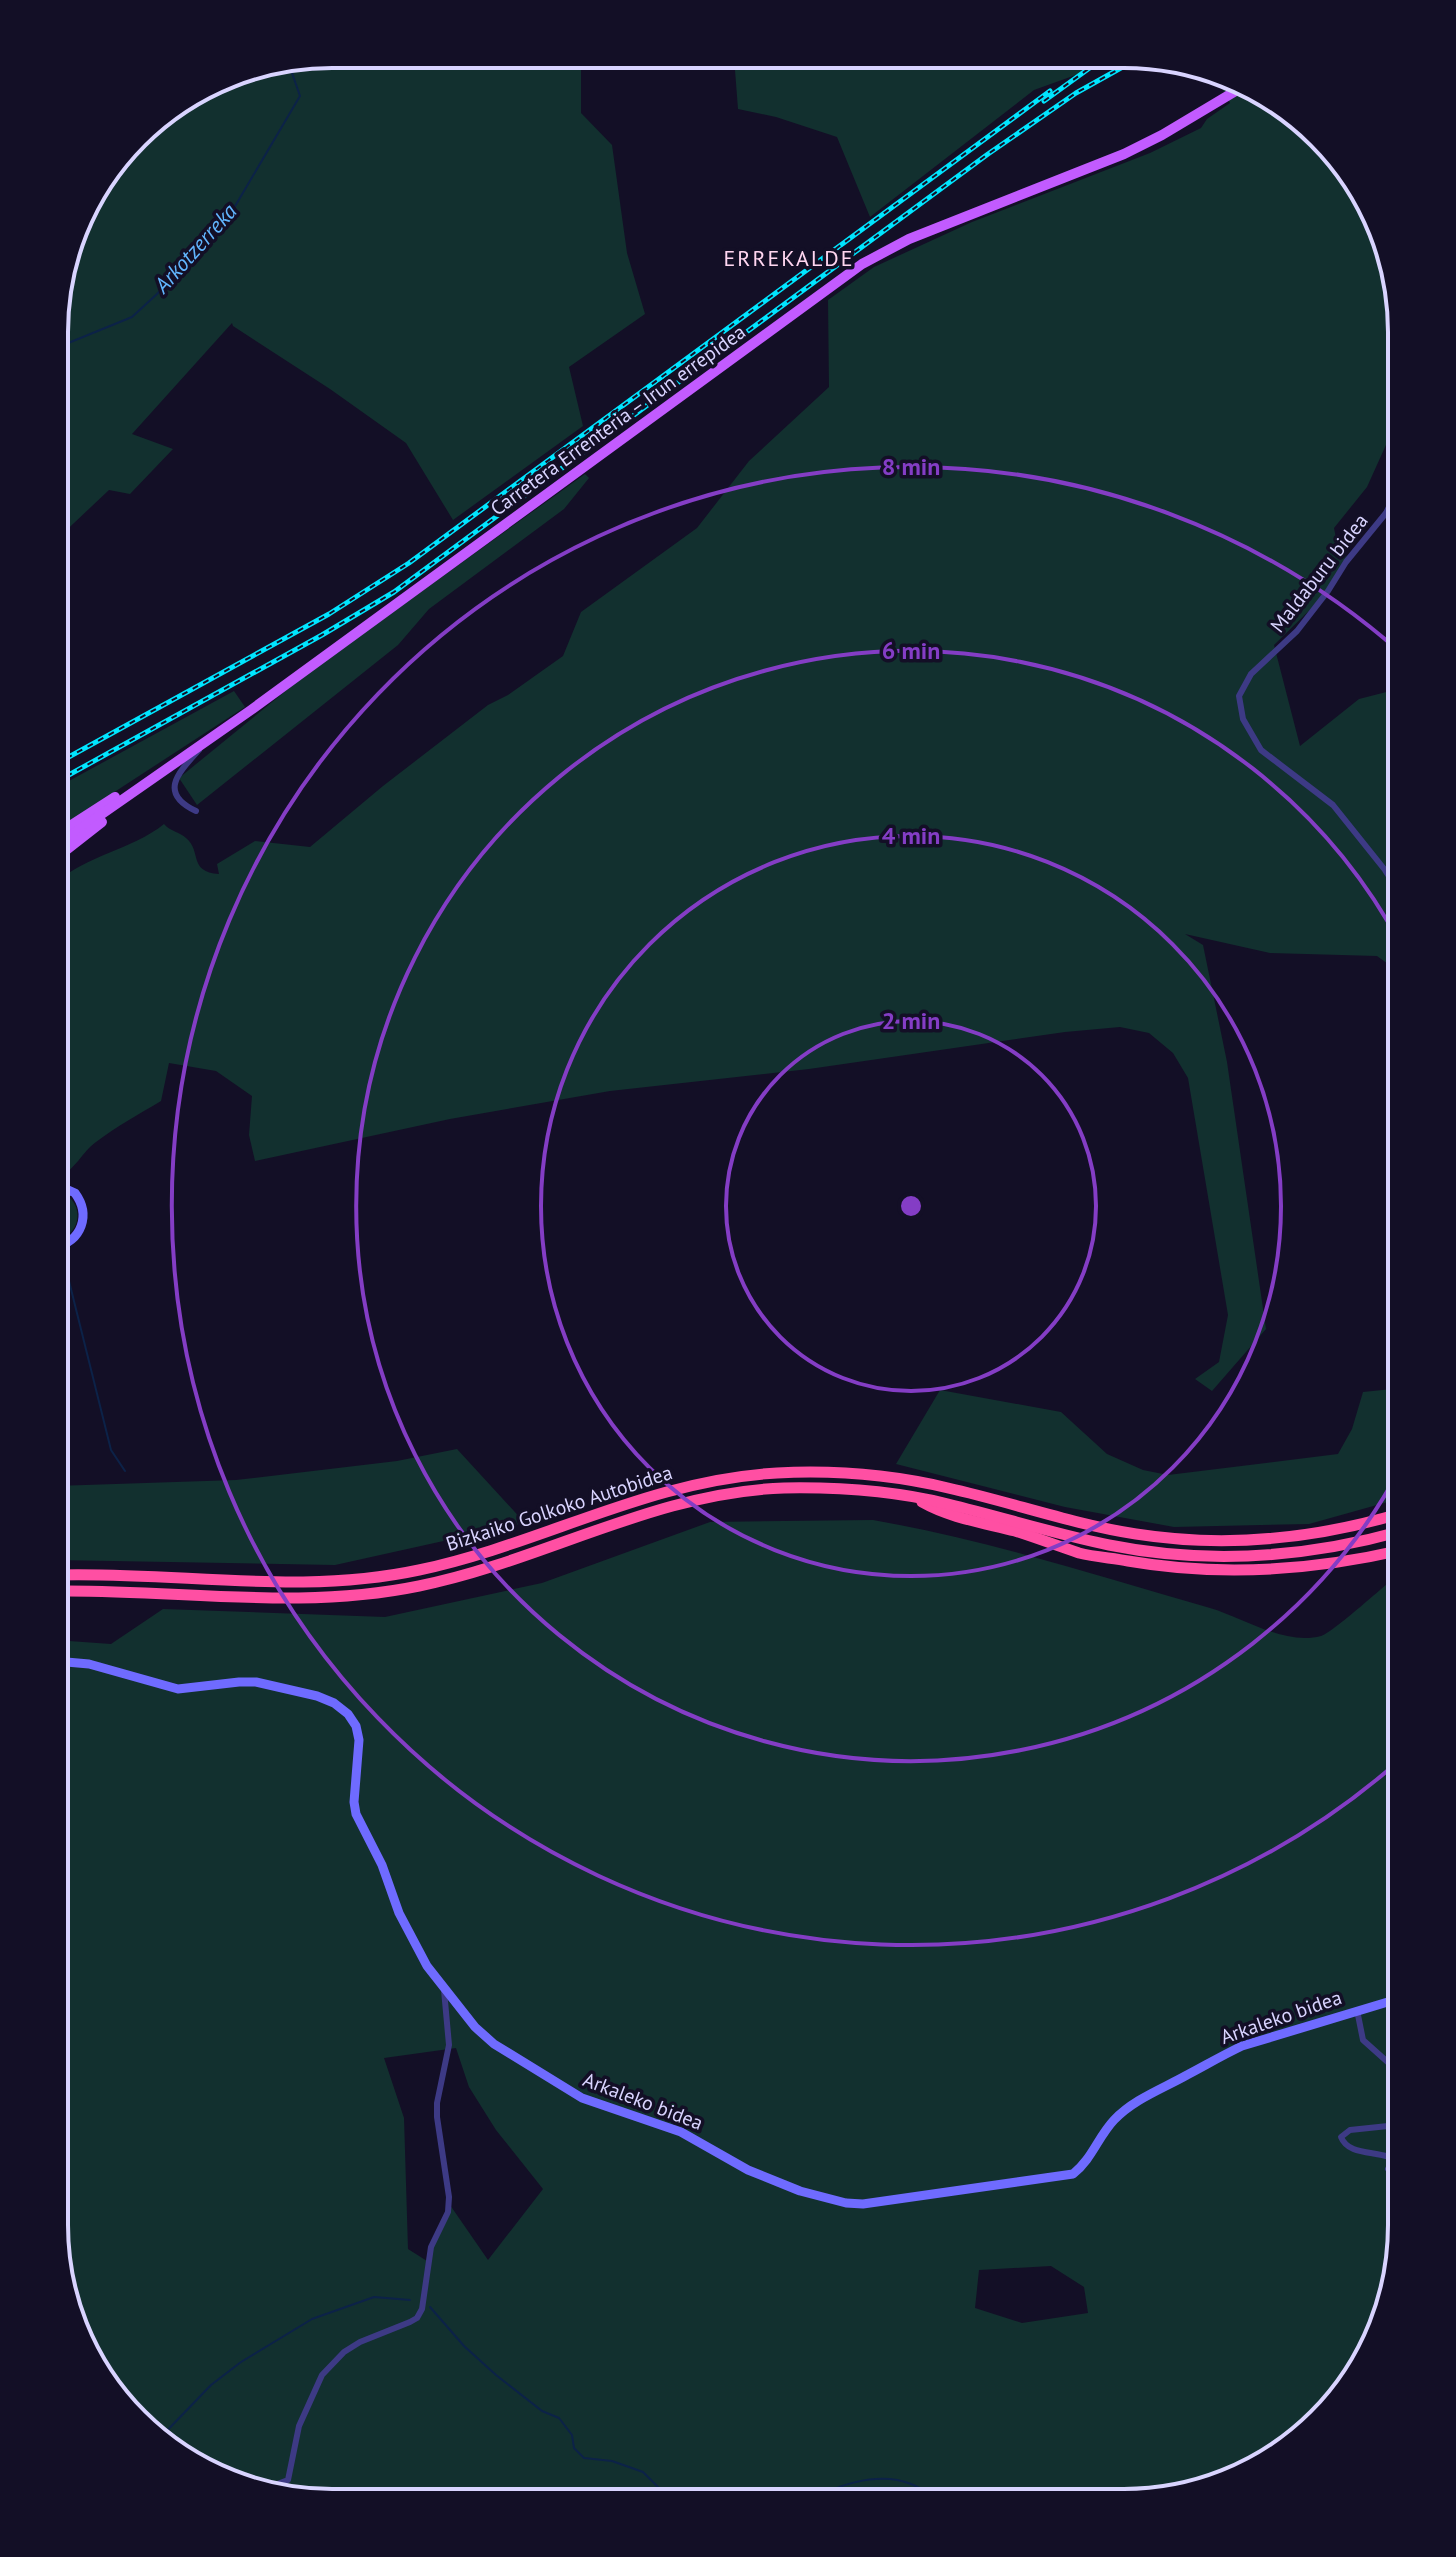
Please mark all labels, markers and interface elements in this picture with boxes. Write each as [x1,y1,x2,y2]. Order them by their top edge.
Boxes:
water label: Arkotzerreka [147,197,243,299]
district label: ERREKALDE [724,244,854,272]
street label: Carretera Errenteria – Irun errepidea [485,319,751,521]
text: 8 min [882,451,940,482]
street label: Maldaburu bidea [1265,508,1373,638]
text: 6 min [882,635,940,666]
text: 4 min [882,820,940,851]
text: 2 min [882,1005,940,1036]
centre of rings [897,1192,925,1220]
street label: Bizkaiko Golkoko Autobidea [442,1459,676,1557]
street label: Arkaleko bidea [1217,1984,1345,2050]
street label: Arkaleko bidea [579,2066,707,2136]

